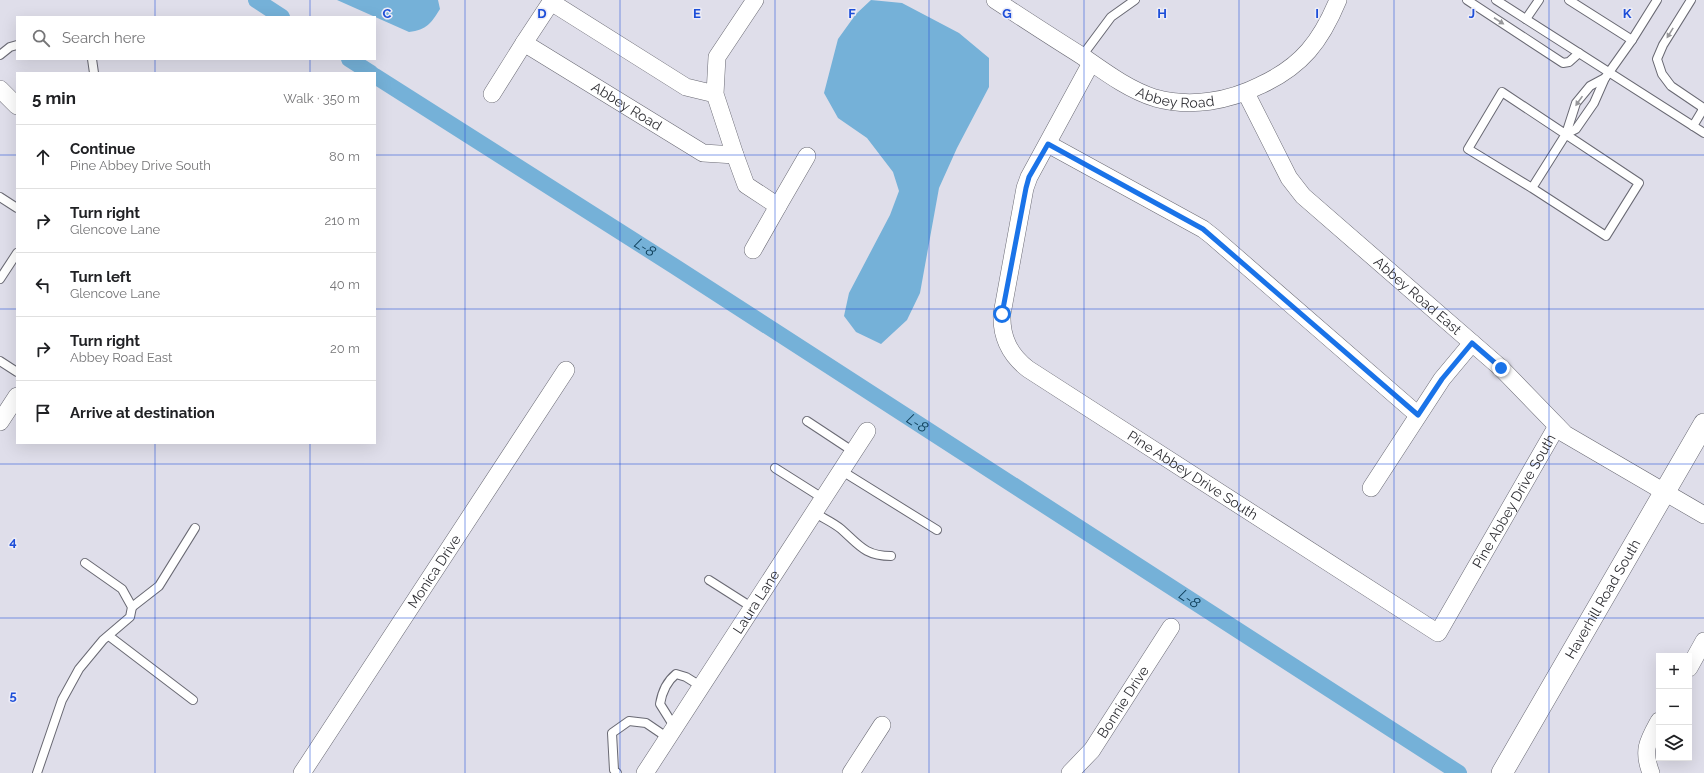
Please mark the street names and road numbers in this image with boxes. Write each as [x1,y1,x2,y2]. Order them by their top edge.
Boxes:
street label: Abbey Road [589,79,665,134]
street label: Abbey Road [1134,84,1215,111]
street label: Abbey Road East [1371,253,1465,338]
street label: Pine Abbey Drive South [1125,427,1261,523]
street label: Pine Abbey Drive South [1469,431,1559,571]
street label: Monica Drive [404,532,464,611]
street label: Haverhill Road South [1562,536,1644,662]
street label: Laura Lane [730,567,783,637]
street label: Bonnie Drive [1094,663,1152,741]

